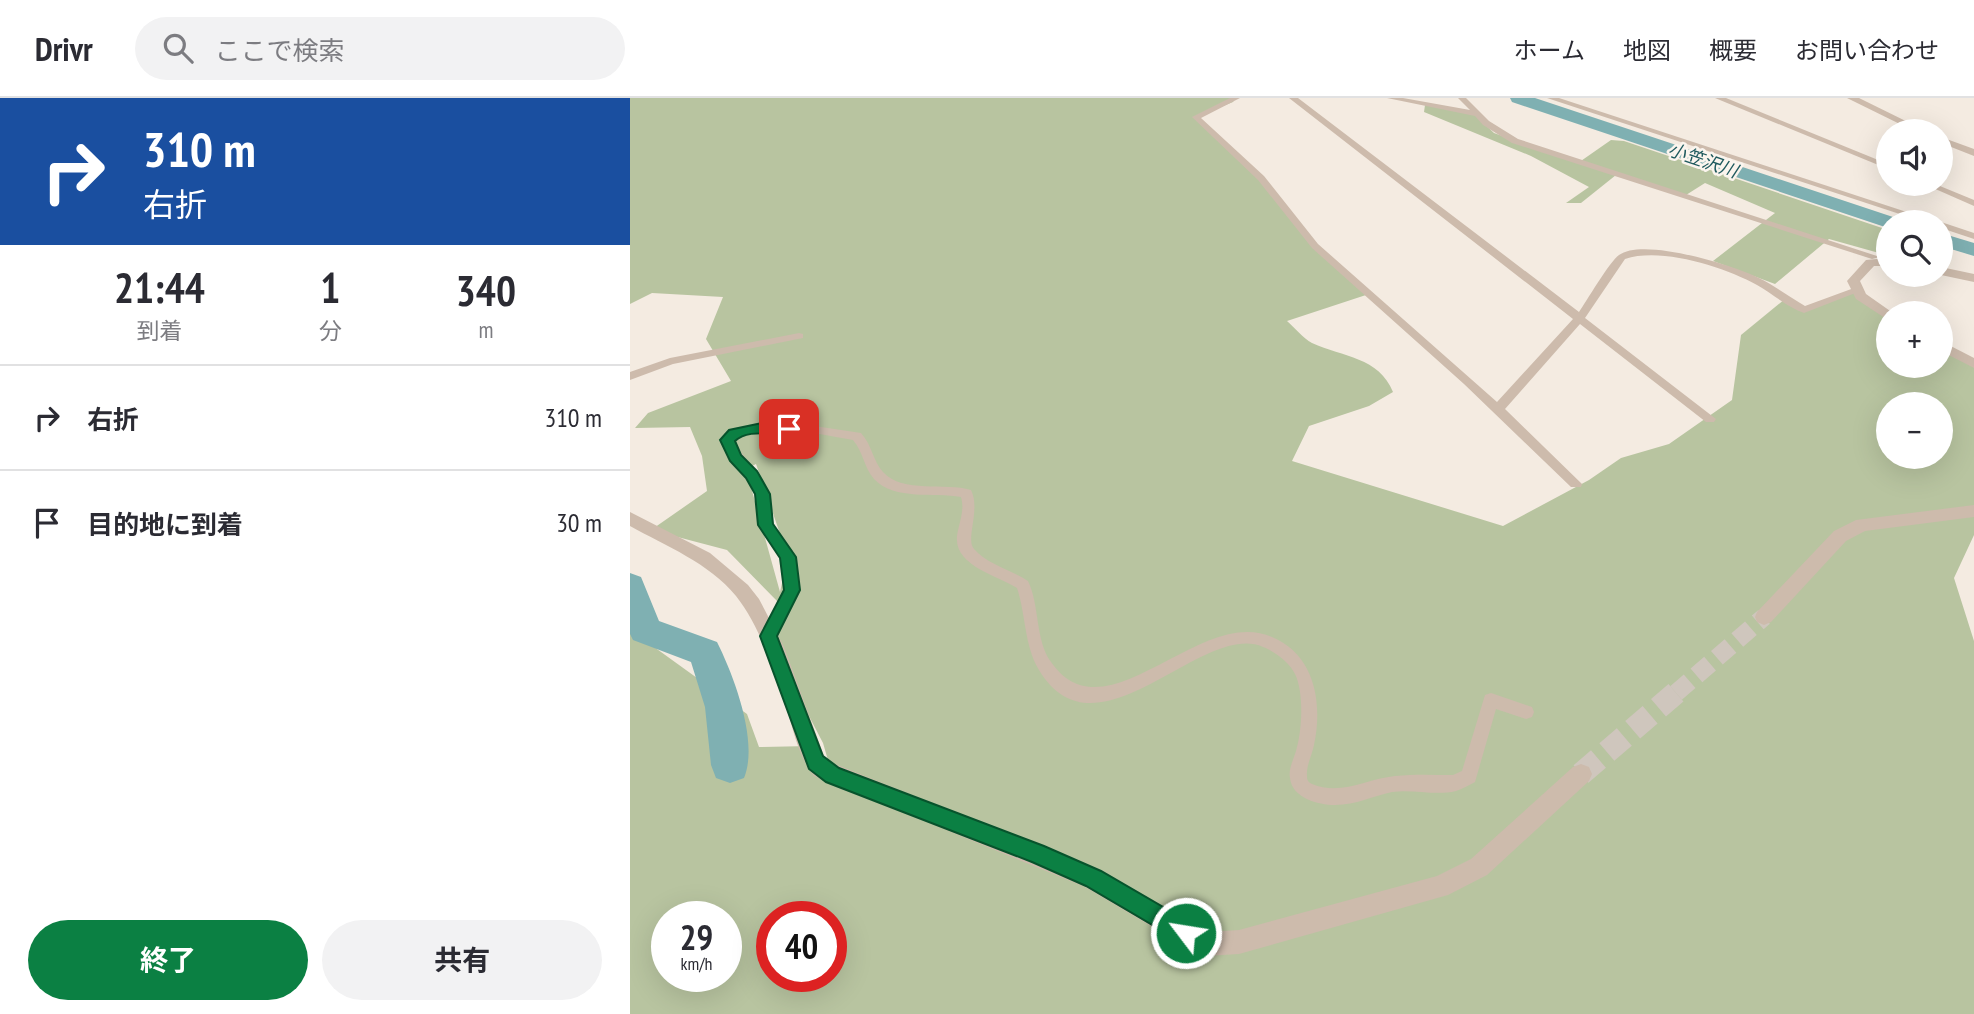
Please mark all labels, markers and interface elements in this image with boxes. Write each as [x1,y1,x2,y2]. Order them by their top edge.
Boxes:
search box [135,17,625,80]
text: Drivr [35,27,93,70]
icon: search [159,29,197,67]
text: ここで検索 [215,34,345,67]
text: ホーム [1514,35,1585,66]
text: 地図 [1623,35,1671,66]
text: 概要 [1709,35,1757,66]
text: お問い合わせ [1795,35,1939,66]
text: 310 m [143,117,256,181]
map controls [1876,119,1953,469]
button: sound [1876,119,1953,196]
icon: right [28,126,119,217]
water label: 小笠沢川 [1665,137,1743,183]
text: 右折 [143,183,207,225]
button: search [1876,210,1953,287]
text: 21:44 [114,260,205,315]
text: 1 [320,260,340,315]
text: 340 [456,263,516,318]
button: + [1876,301,1953,378]
text: m [478,315,493,344]
text: 到着 [136,316,182,345]
text: 分 [319,316,342,345]
button: − [1876,392,1953,469]
icon: right [28,399,66,437]
pin [759,399,819,459]
text: 310 m [544,401,602,434]
text: 右折 [87,403,139,436]
icon: arrive [770,410,808,448]
icon: arrive [28,504,66,542]
text: 30 m [556,506,602,539]
text: 目的地に到着 [87,508,243,541]
position arrow [1149,896,1223,970]
speed limit sign: 40 [756,901,847,992]
text: 29 [680,914,713,960]
button: 終了 [28,920,308,1000]
button: 共有 [322,920,602,1000]
text: km/h [681,952,712,975]

